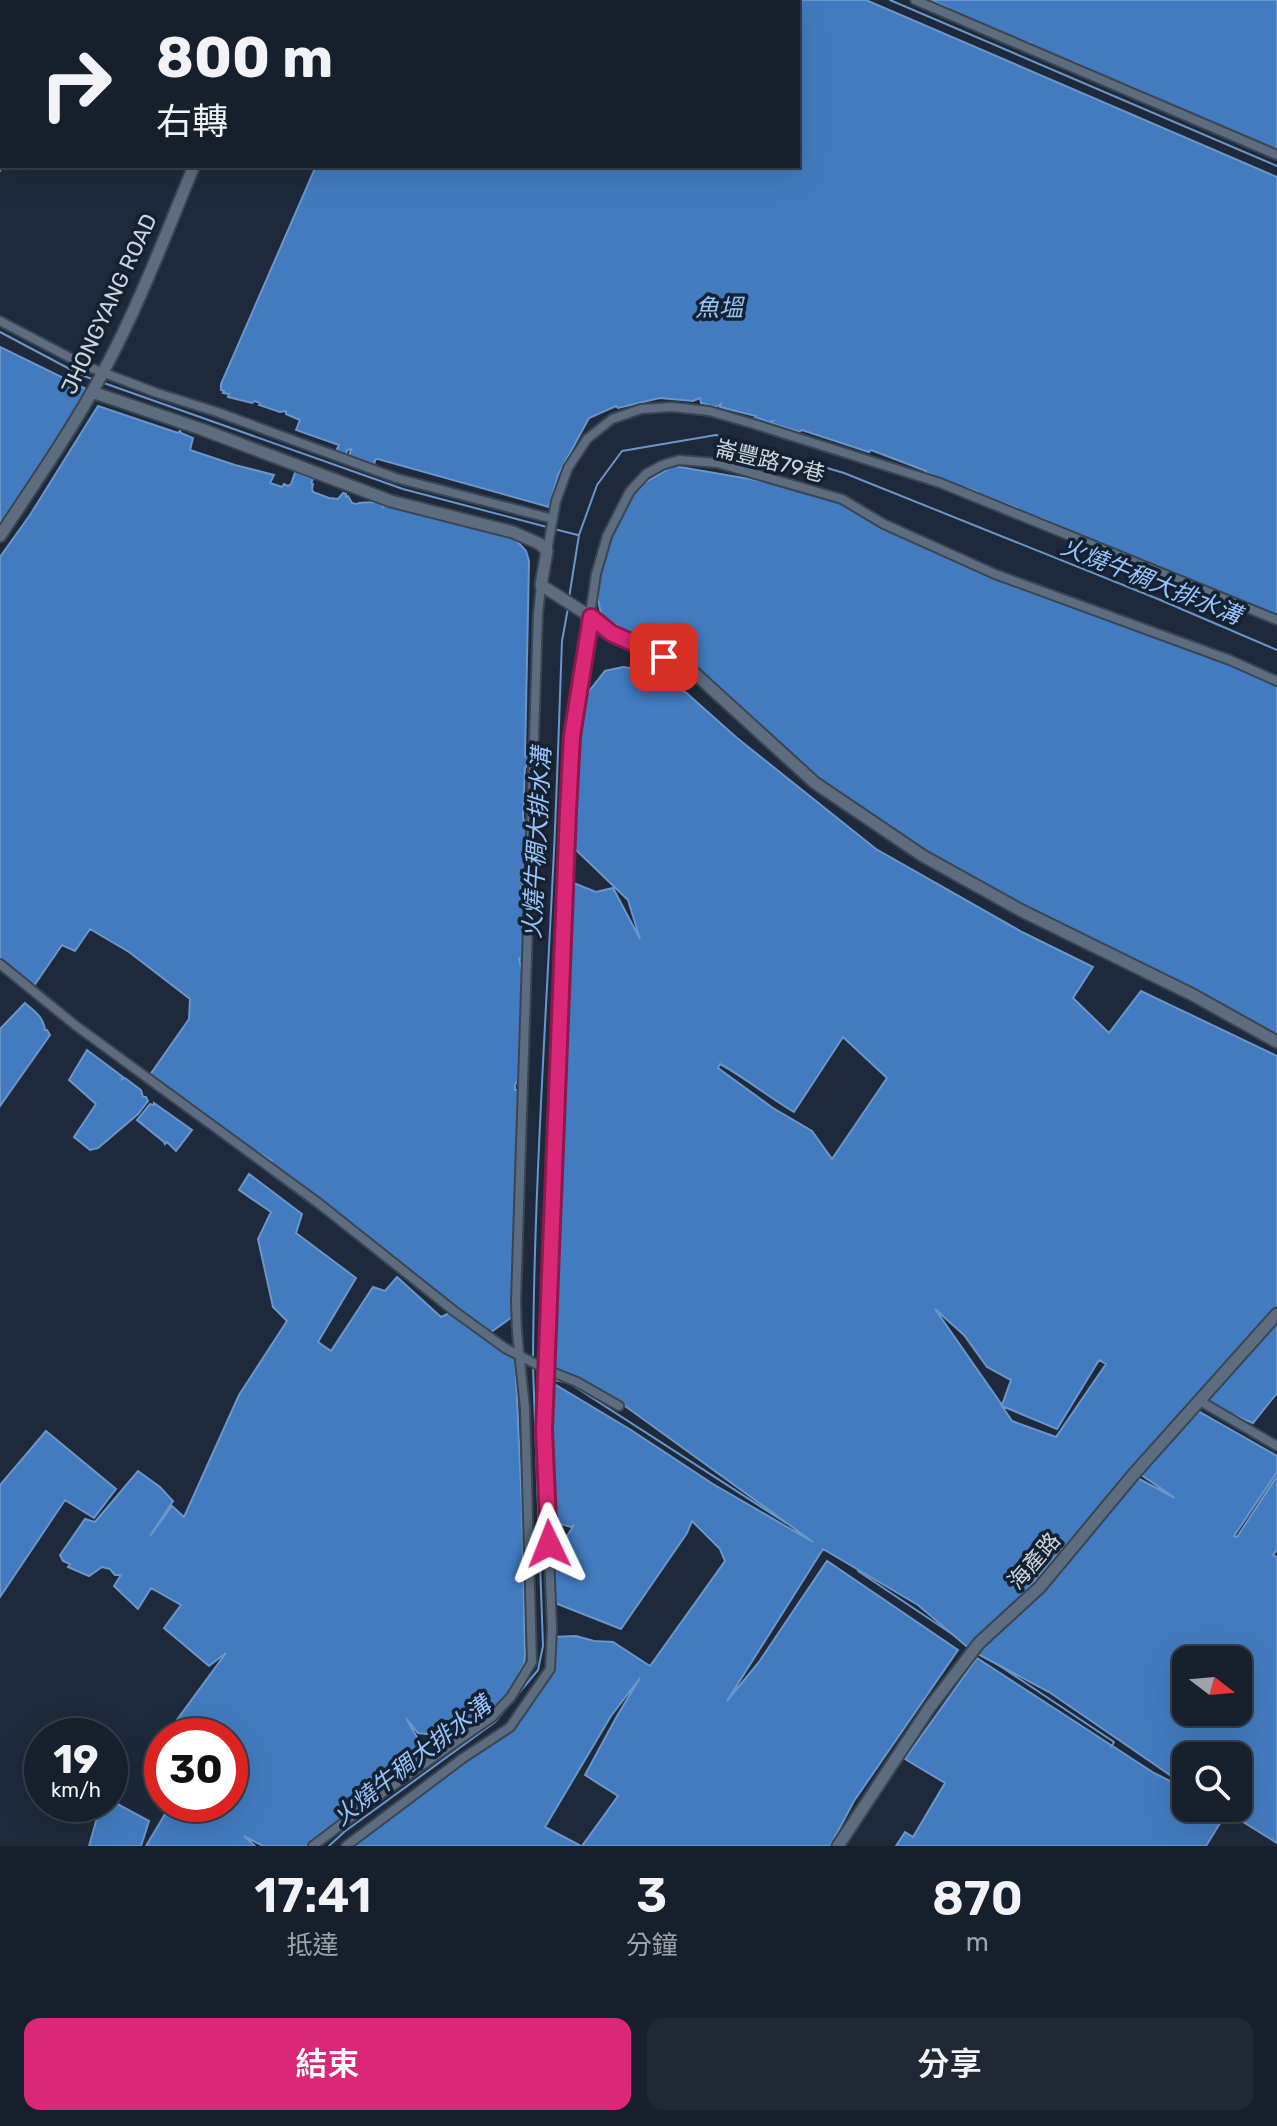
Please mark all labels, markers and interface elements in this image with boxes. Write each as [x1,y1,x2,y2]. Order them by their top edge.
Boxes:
text: 800 m [156,25,333,91]
icon: right [24,32,128,136]
text: 右轉 [156,100,228,143]
street label: JHONGYANG ROAD [55,209,163,399]
water label: 魚塭 [695,294,745,322]
street label: 崙豐路79巷 [712,434,828,488]
water label: 火燒牛稠大排水溝 [1057,532,1248,631]
pin [630,623,698,691]
icon: arrive [642,635,686,679]
water label: 火燒牛稠大排水溝 [518,743,556,940]
position arrow [507,1502,591,1586]
street label: 海產路 [1002,1527,1066,1595]
north arrow [1172,1646,1252,1726]
map controls [1172,1646,1252,1822]
water label: 火燒牛稠大排水溝 [328,1689,499,1831]
speed limit sign: 30 [144,1718,248,1822]
text: 19 [53,1736,99,1783]
button: search [1172,1742,1252,1822]
text: km/h [51,1778,101,1802]
text: 17:41 [254,1867,371,1924]
text: 3 [636,1867,667,1924]
text: 870 [932,1870,1023,1927]
text: m [966,1927,989,1958]
text: 抵達 [287,1930,339,1961]
text: 分鐘 [626,1930,678,1961]
button: 結束 [24,2018,631,2110]
button: 分享 [647,2018,1253,2110]

